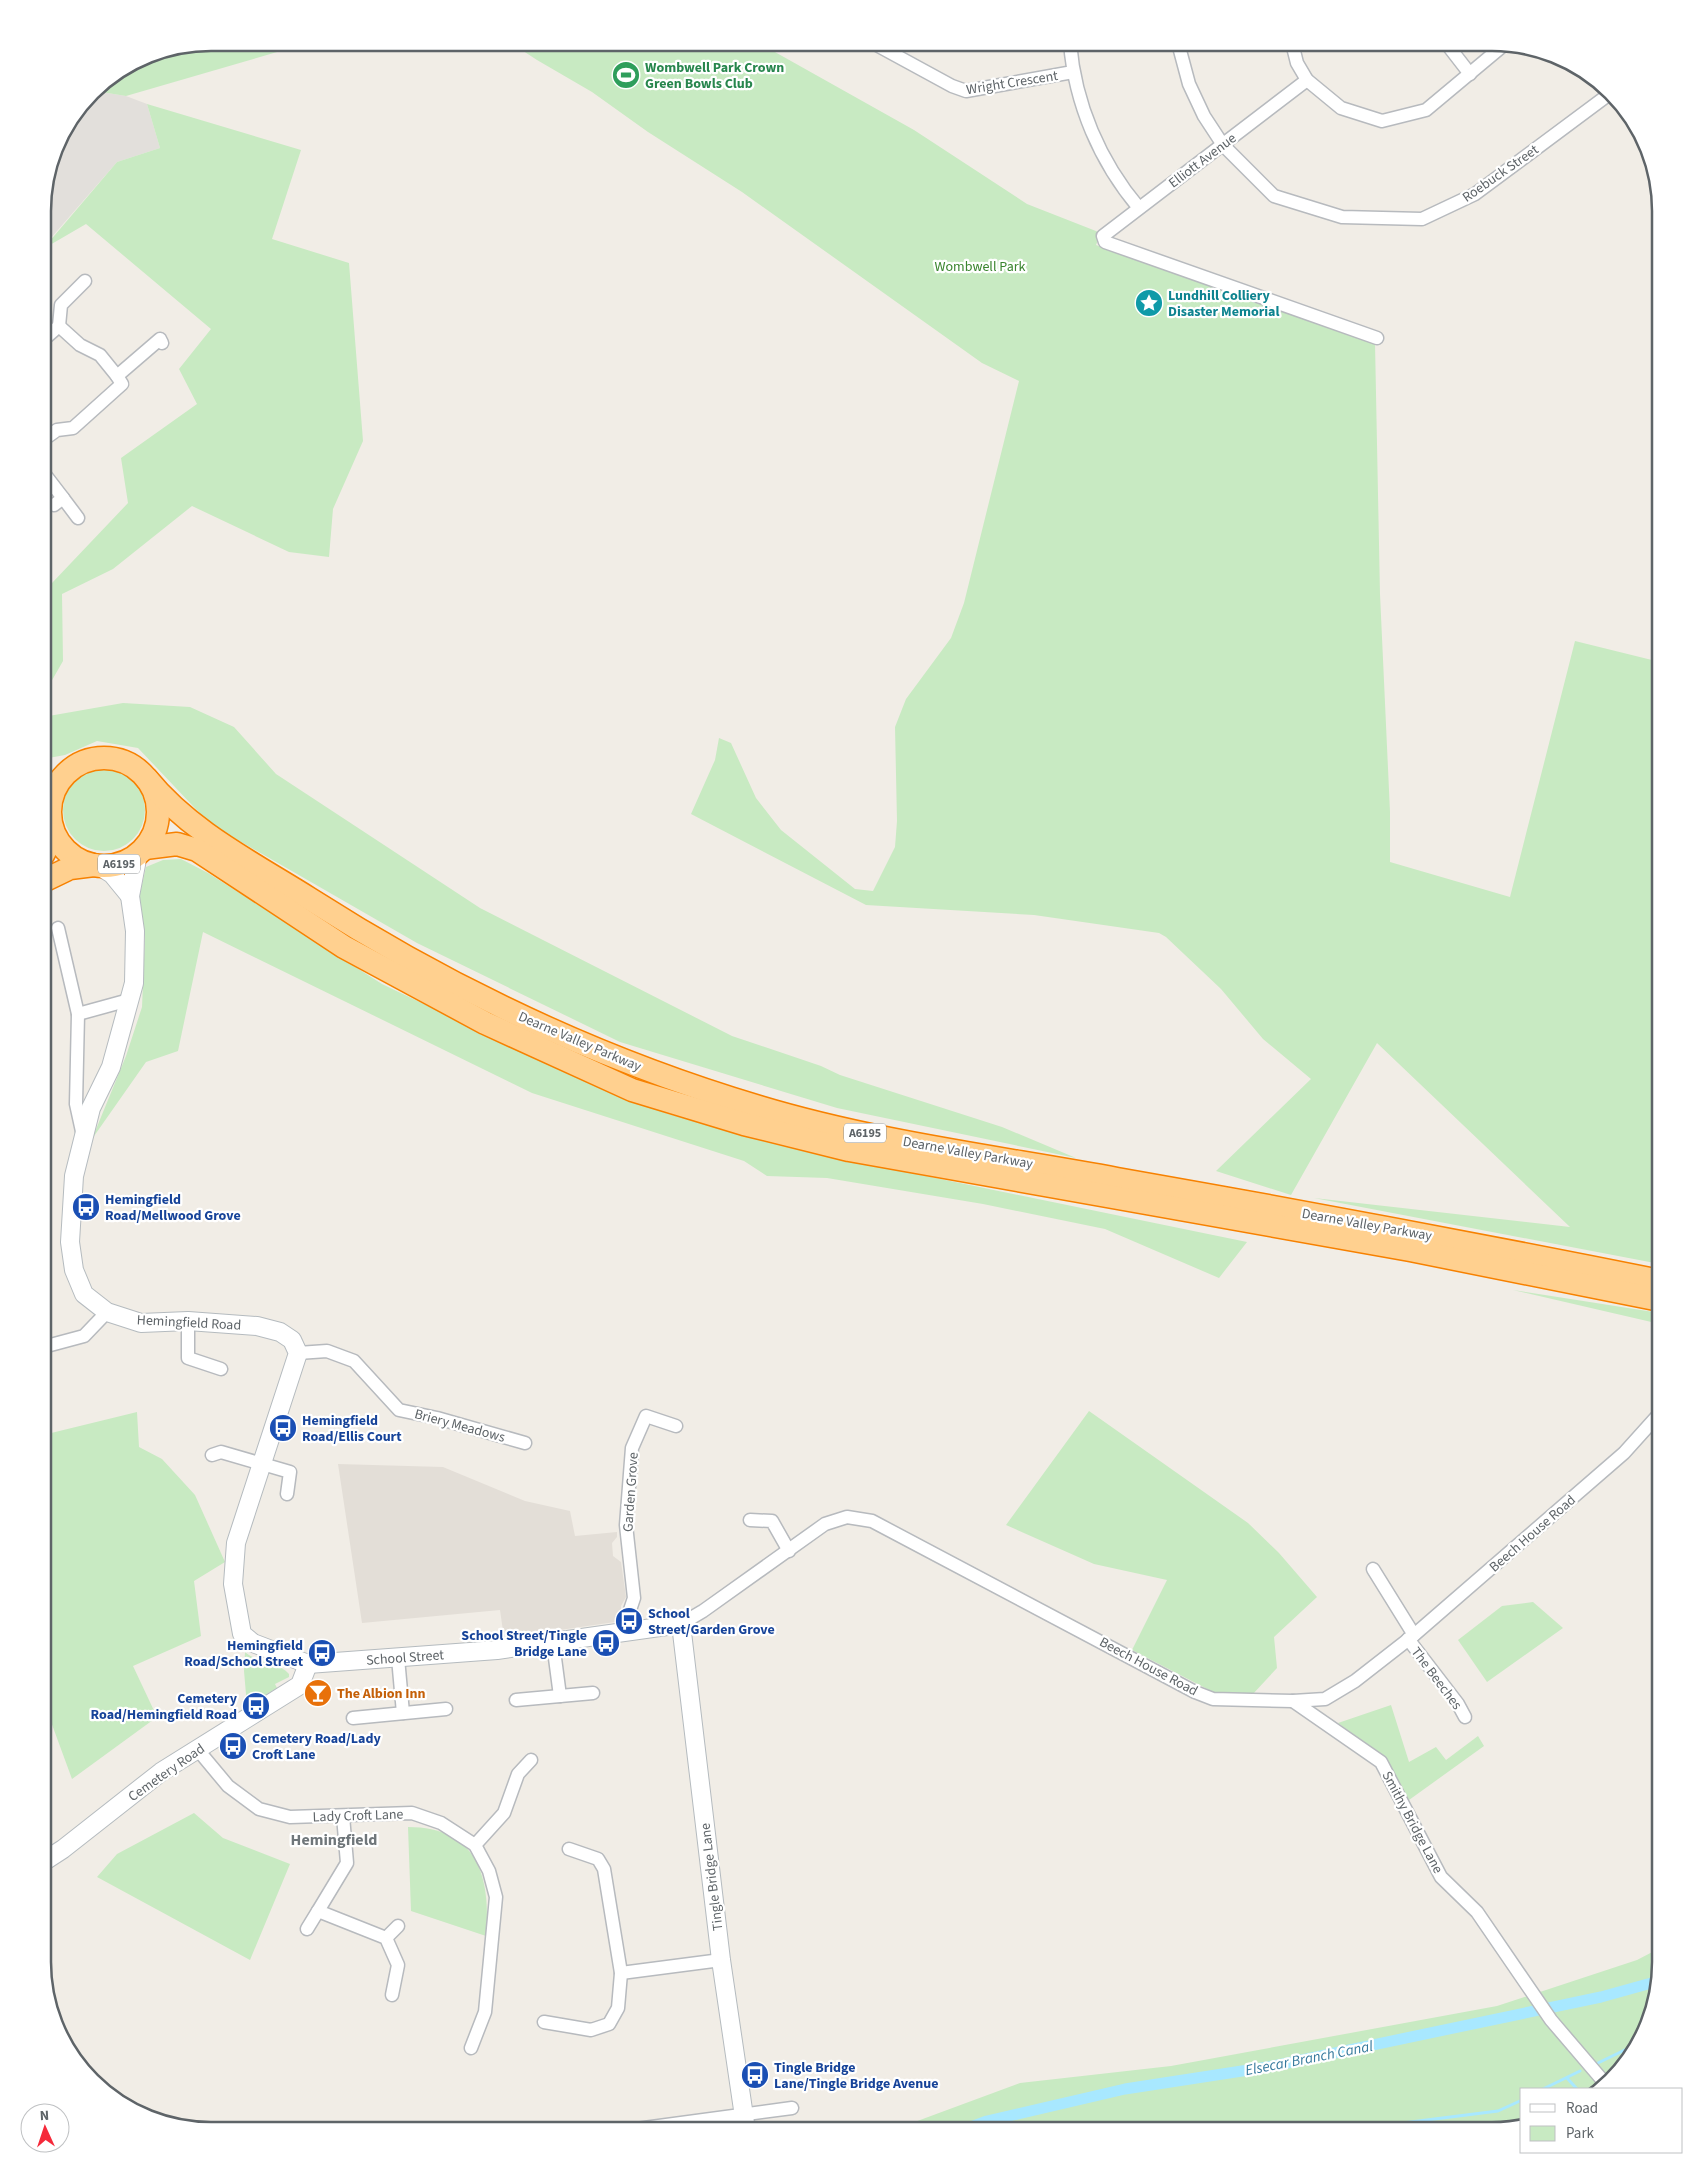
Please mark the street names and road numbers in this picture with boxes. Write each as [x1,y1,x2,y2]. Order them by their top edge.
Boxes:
street label: Wright Crescent [965,66,1060,100]
street label: Elliott Avenue [1164,129,1241,193]
street label: Roebuck Street [1458,140,1543,208]
road number: A6195 [98,854,140,874]
street label: Dearne Valley Parkway [515,1007,645,1077]
road number: A6195 [844,1124,886,1142]
street label: Dearne Valley Parkway [901,1132,1035,1174]
street label: Dearne Valley Parkway [1300,1204,1434,1246]
street label: Hemingfield Road [136,1310,242,1336]
street label: Briery Meadows [412,1404,507,1448]
street label: Garden Grove [618,1451,644,1533]
street label: Beech House Road [1485,1490,1580,1577]
street label: Beech House Road [1096,1632,1201,1701]
street label: The Beeches [1406,1643,1466,1714]
street label: School Street [365,1645,445,1671]
street label: Cemetery Road [124,1739,209,1807]
street label: Smithy Bridge Lane [1377,1768,1448,1877]
street label: Lady Croft Lane [312,1804,404,1828]
street label: Tingle Bridge Lane [695,1822,729,1932]

